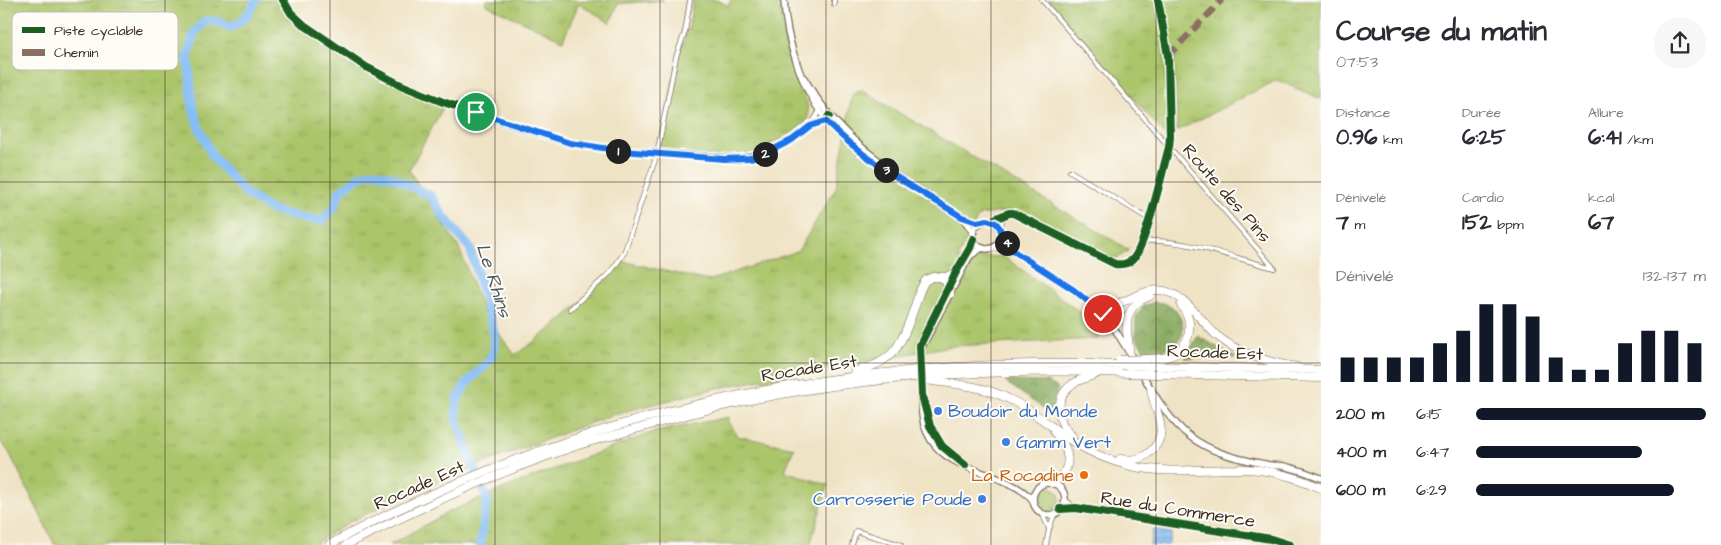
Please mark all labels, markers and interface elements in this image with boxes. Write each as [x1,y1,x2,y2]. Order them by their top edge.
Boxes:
legend [12,12,178,70]
text: Course du matin [1336,12,1547,51]
button: share [1654,17,1706,69]
text: Piste cyclable [54,21,144,41]
text: Chemin [54,43,98,63]
text: 07:53 [1336,51,1378,73]
pin [455,91,497,133]
icon: arrive [462,98,490,126]
text: Distance [1336,103,1390,123]
text: Durée [1462,103,1501,123]
text: Allure [1588,103,1624,123]
text: 0.96 [1336,123,1377,152]
text: 6:25 [1462,123,1506,152]
text: 6:41 [1588,123,1622,152]
text: km [1377,130,1402,150]
text: /km [1622,130,1653,150]
pin: 1 [606,138,630,164]
street label: Route des Pins [1177,138,1277,248]
text: 1 [618,141,619,161]
pin: 2 [752,142,778,166]
text: 2 [761,144,770,164]
pin: 3 [874,158,898,182]
text: 3 [883,160,890,180]
text: Dénivelé [1336,188,1386,208]
text: Cardio [1462,188,1504,208]
text: kcal [1588,188,1615,208]
text: 7 [1336,208,1349,237]
text: 152 [1462,208,1492,237]
text: 67 [1588,208,1614,237]
text: m [1349,215,1365,235]
text: bpm [1492,215,1524,235]
pin: 4 [994,230,1020,256]
text: 4 [1003,233,1012,253]
water label: Le Rhins [469,240,519,322]
text: Dénivelé [1336,265,1394,287]
text: 132–137 m [1643,265,1706,287]
pin [1082,293,1124,335]
icon: check [1089,300,1117,328]
street label: Rocade Est [1166,338,1264,367]
street label: Rocade Est [759,348,859,388]
place label: Boudoir du Monde [948,399,1098,424]
text: 200 m [1336,403,1384,425]
text: 6:15 [1416,403,1442,425]
marker: Boudoir du Monde [932,405,944,417]
place label: Gamm Vert [1016,430,1112,455]
marker: Gamm Vert [1000,436,1012,448]
text: 400 m [1336,441,1386,463]
text: 6:47 [1416,441,1449,463]
street label: Rocade Est [370,454,469,517]
place label: La Rocadine [971,463,1074,488]
marker: La Rocadine [1078,469,1090,481]
text: 600 m [1336,479,1385,501]
text: 6:29 [1416,479,1447,501]
street label: Rue du Commerce [1099,485,1257,534]
place label: Carrosserie Poude [813,487,972,512]
marker: Carrosserie Poude [976,493,988,505]

